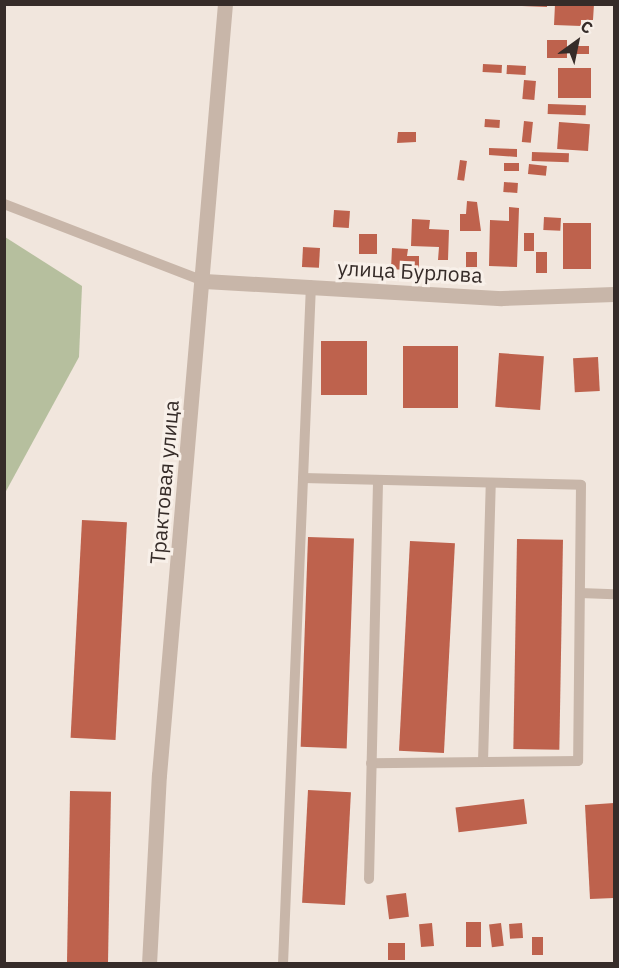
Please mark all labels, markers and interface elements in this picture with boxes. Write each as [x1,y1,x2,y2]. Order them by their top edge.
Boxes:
north arrow [547,12,607,72]
text: С [577,16,597,38]
street label: улица Бурлова [337,255,483,287]
street label: Трактовая улица [144,399,184,565]

